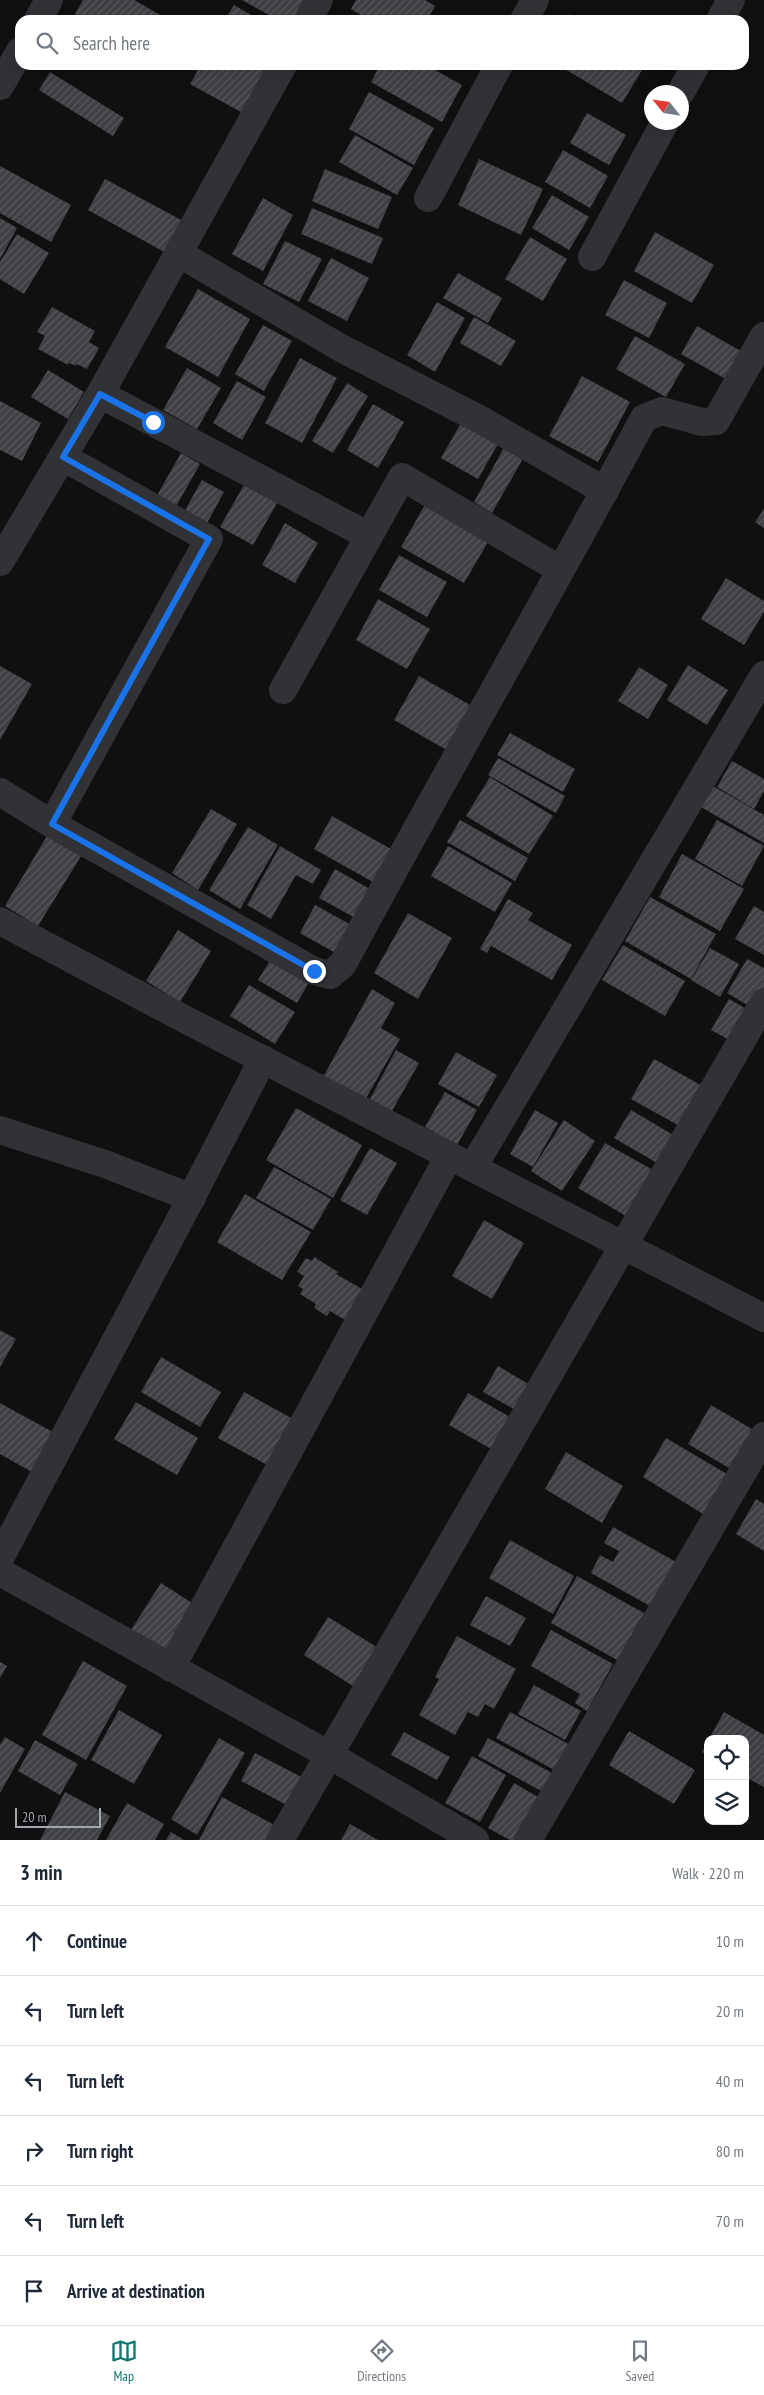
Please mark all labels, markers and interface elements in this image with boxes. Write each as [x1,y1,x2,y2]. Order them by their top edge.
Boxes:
search box [15,15,749,70]
icon: search [33,29,61,57]
text: Search here [73,31,150,55]
north arrow [644,85,689,130]
route start [142,411,165,434]
route end [303,960,326,983]
map controls [704,1735,749,1825]
button: locate [704,1735,749,1780]
button: layers [704,1780,749,1825]
scale bar [15,1805,101,1828]
text: 20 m [22,1808,47,1826]
text: 3 min [20,1859,62,1886]
text: Walk · 220 m [672,1863,744,1883]
icon: ahead [20,1927,48,1955]
text: Continue [67,1929,127,1953]
text: 10 m [716,1931,744,1951]
icon: left [20,1997,48,2025]
text: Turn left [67,1999,124,2023]
text: 20 m [716,2001,744,2021]
icon: left [20,2067,48,2095]
text: Turn left [67,2069,124,2093]
text: 40 m [716,2071,744,2091]
icon: right [20,2137,48,2165]
text: Turn right [67,2139,133,2163]
text: 80 m [716,2141,744,2161]
icon: left [20,2207,48,2235]
text: Turn left [67,2209,124,2233]
text: 70 m [716,2211,744,2231]
icon: arrive [20,2277,48,2305]
text: Arrive at destination [67,2279,205,2303]
tab: Map [110,2337,138,2385]
tab: Directions [357,2337,406,2385]
tab: Saved [625,2337,654,2385]

